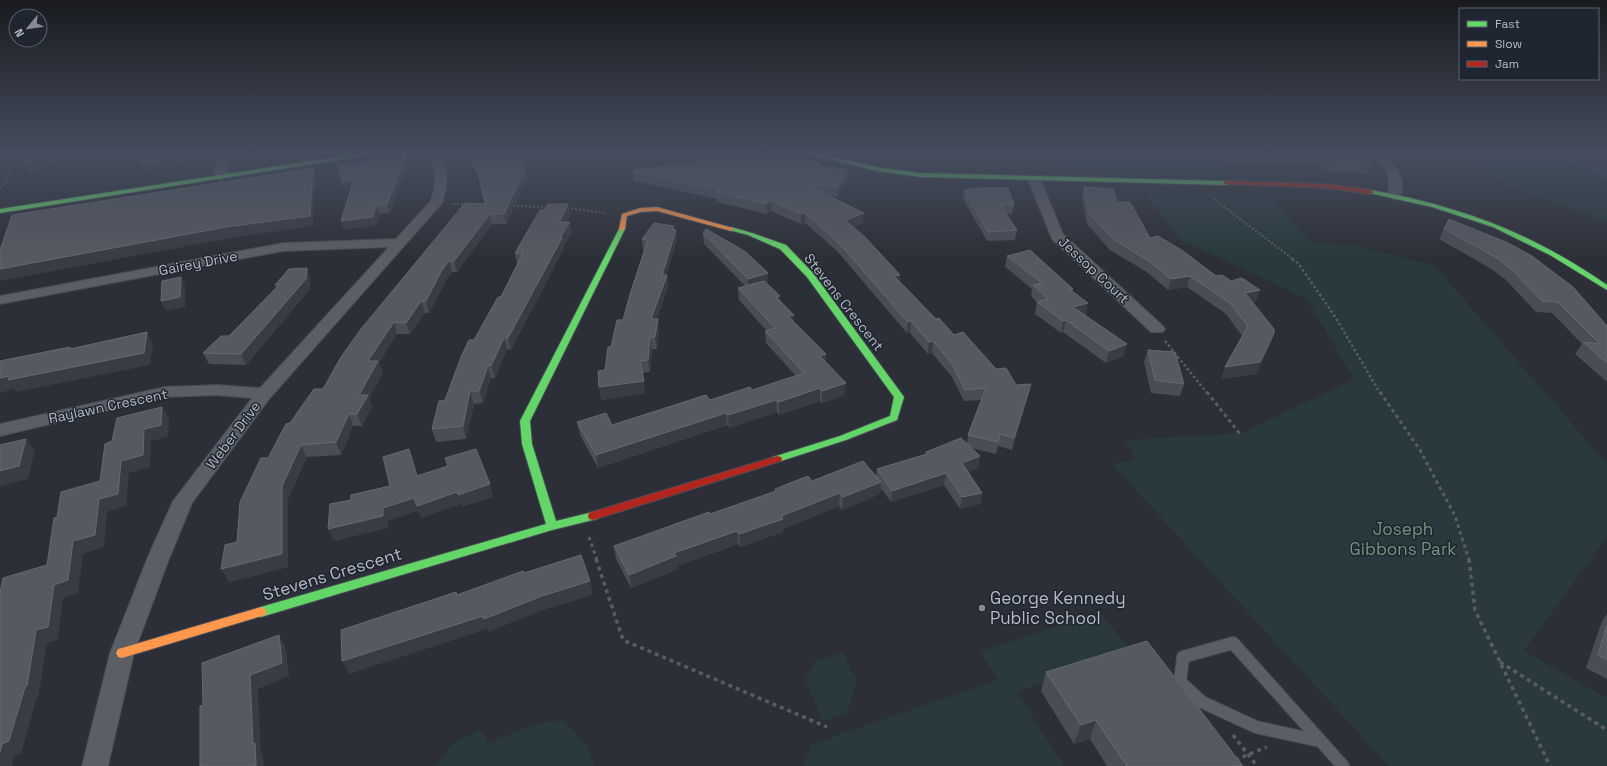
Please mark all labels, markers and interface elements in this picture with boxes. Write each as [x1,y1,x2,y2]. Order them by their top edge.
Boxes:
north arrow [8,8,48,48]
legend [1459,8,1599,80]
text: Fast [1495,16,1520,32]
text: N [11,26,27,39]
text: Slow [1495,36,1522,52]
text: Jam [1495,56,1519,72]
street label: Jessop Court [1055,233,1133,307]
street label: Gairey Drive [157,247,239,279]
street label: Stevens Crescent [800,250,888,354]
street label: Raylawn Crescent [47,385,169,427]
street label: Weber Drive [202,398,264,472]
park label: Joseph Gibbons Park [1350,518,1456,560]
street label: Stevens Crescent [260,542,405,606]
place label: George Kennedy Public School [990,587,1126,629]
marker: George Kennedy Public School [977,603,987,613]

